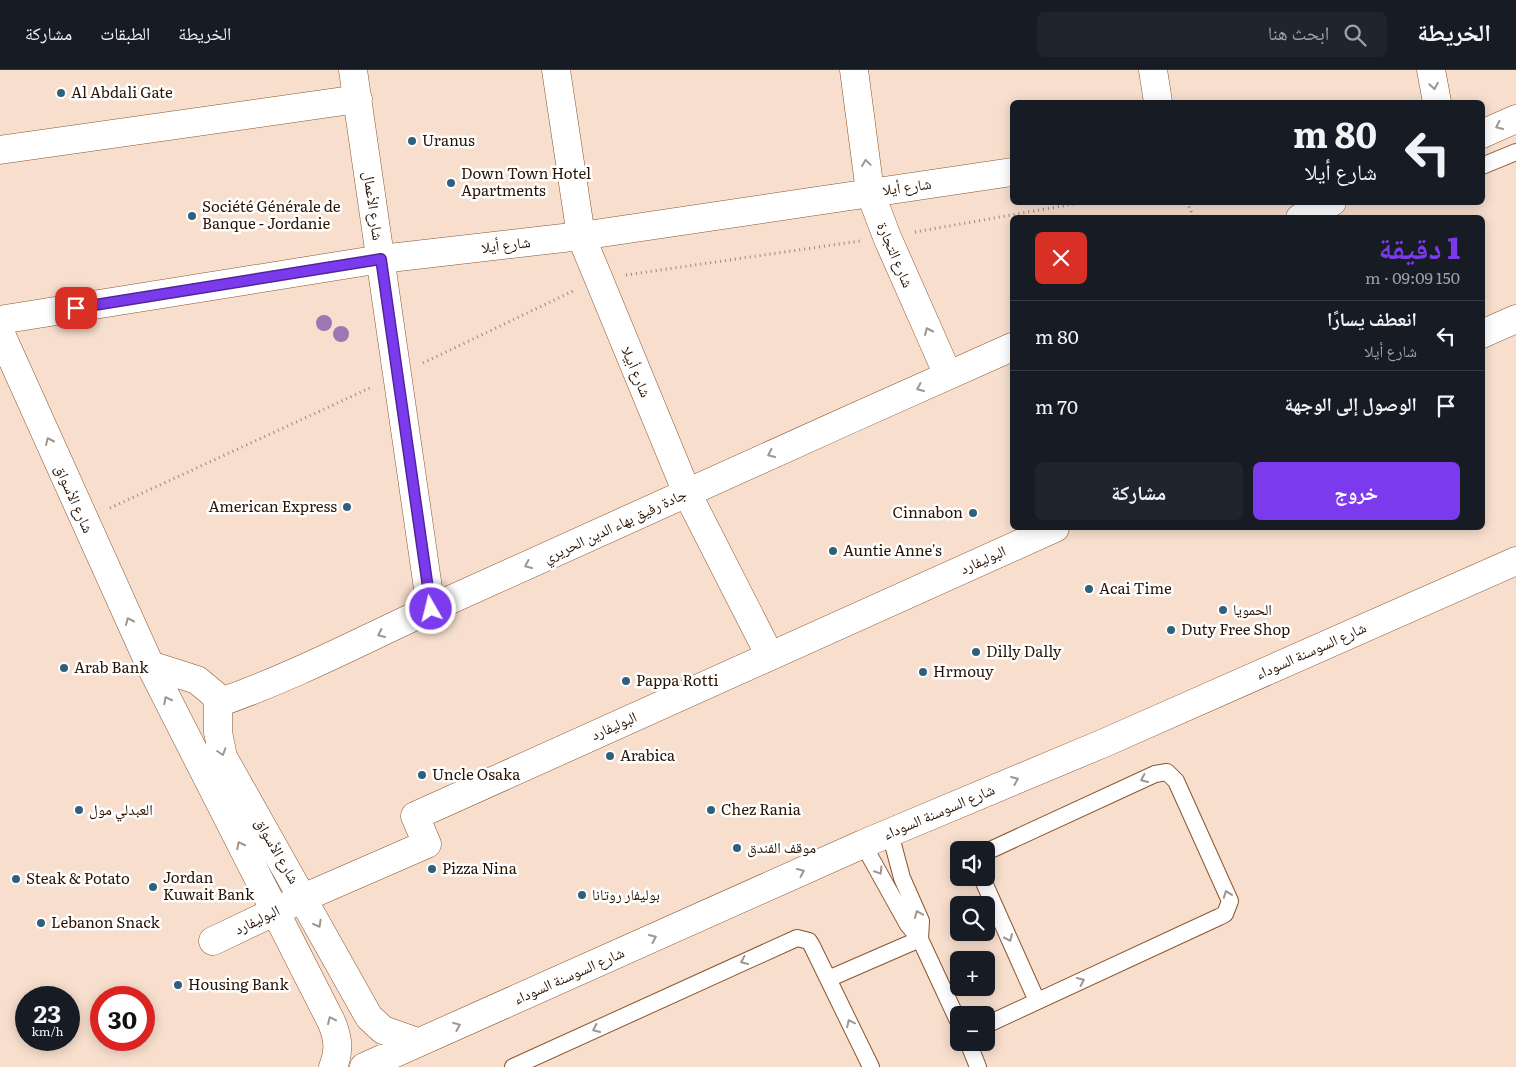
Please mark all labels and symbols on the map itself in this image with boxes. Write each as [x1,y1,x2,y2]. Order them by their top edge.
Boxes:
place label: Al Abdali Gate [71,80,173,103]
one-way arrow [1428,83,1439,91]
marker: Al Abdali Gate [55,87,67,99]
one-way arrow [1495,120,1504,131]
place label: Uranus [422,128,475,151]
marker: Uranus [406,135,418,147]
one-way arrow [861,158,872,166]
place label: Down Town Hotel Apartments [461,161,591,201]
street label: شارع الأعمال [358,170,391,242]
street label: شارع أيلا [881,171,933,200]
marker: Down Town Hotel Apartments [445,177,457,189]
place label: Société Générale de Banque - Jordanie [202,194,341,234]
marker: Société Générale de Banque - Jordanie [186,210,198,222]
street label: شارع التجارة [872,218,921,291]
street label: شارع أيلا [480,229,532,258]
pin [55,287,97,329]
one-way arrow [924,327,935,336]
street label: شارع أبيلا [616,342,659,401]
one-way arrow [916,381,925,392]
one-way arrow [44,437,55,446]
one-way arrow [767,447,776,458]
street label: شارع الأسواق [50,460,101,537]
street label: جادة رفيق بهاء الدين الحريري [539,481,691,570]
place label: American Express [209,494,337,517]
place label: Cinnabon [892,500,963,523]
marker: American Express [341,501,353,513]
marker: Cinnabon [967,507,979,519]
place label: Auntie Anne's [843,538,942,561]
street label: البوليفارد [956,538,1009,579]
marker: Auntie Anne's [827,545,839,557]
one-way arrow [524,559,533,570]
place label: Acai Time [1099,576,1172,599]
position arrow [404,582,456,634]
marker: Acai Time [1083,583,1095,595]
place label: الحمويا [1233,597,1272,620]
marker: الحمويا [1217,604,1229,616]
street label: شارع السوسنة السوداء [1251,615,1370,684]
one-way arrow [125,617,136,626]
place label: Duty Free Shop [1181,617,1290,640]
marker: Duty Free Shop [1165,624,1177,636]
one-way arrow [377,628,386,638]
place label: Dilly Dally [986,639,1062,662]
marker: Dilly Dally [970,646,982,658]
place label: Arab Bank [74,655,149,678]
place label: Hrmouy [933,659,994,682]
marker: Arab Bank [58,662,70,674]
marker: Hrmouy [917,666,929,678]
place label: Pappa Rotti [636,668,719,691]
marker: Pappa Rotti [620,675,632,687]
one-way arrow [163,696,173,705]
street label: البوليفارد [587,704,640,745]
place label: Arabica [620,743,676,766]
one-way arrow [216,747,226,755]
marker: Arabica [604,750,616,762]
place label: Uncle Osaka [432,762,521,785]
marker: Uncle Osaka [416,769,428,781]
one-way arrow [1140,773,1149,783]
one-way arrow [1010,776,1019,787]
street label: شارع السوسنة السوداء [879,777,998,845]
place label: العبدلي مول [89,797,153,822]
place label: Chez Rania [721,797,802,820]
marker: العبدلي مول [73,804,85,816]
marker: Chez Rania [705,804,717,816]
street label: شارع الأسواق [250,813,307,888]
place label: موقف الفندق [747,835,816,858]
one-way arrow [236,841,246,850]
marker: موقف الفندق [731,842,743,854]
place label: Pizza Nina [442,856,518,879]
marker: Pizza Nina [426,863,438,875]
place label: Jordan Kuwait Bank [163,865,255,905]
one-way arrow [873,865,882,874]
place label: Steak & Potato [26,866,130,889]
one-way arrow [796,868,805,878]
marker: Steak & Potato [10,873,22,885]
marker: Jordan Kuwait Bank [147,881,159,893]
place label: بوليفار روتانا [592,882,660,905]
marker: بوليفار روتانا [576,889,588,901]
one-way arrow [1223,890,1233,899]
street label: البوليفارد [230,898,283,940]
place label: Lebanon Snack [51,910,161,933]
one-way arrow [913,910,924,919]
marker: Lebanon Snack [35,917,47,929]
one-way arrow [312,919,322,928]
one-way arrow [1003,933,1014,942]
one-way arrow [648,934,657,945]
street label: شارع السوسنة السوداء [509,940,628,1009]
one-way arrow [740,955,749,965]
place label: Housing Bank [188,972,290,995]
one-way arrow [1076,976,1085,987]
marker: Housing Bank [172,979,184,991]
speed limit sign: 30 [90,986,155,1051]
one-way arrow [326,1016,337,1025]
one-way arrow [846,1019,856,1028]
one-way arrow [452,1021,461,1032]
one-way arrow [592,1022,601,1033]

